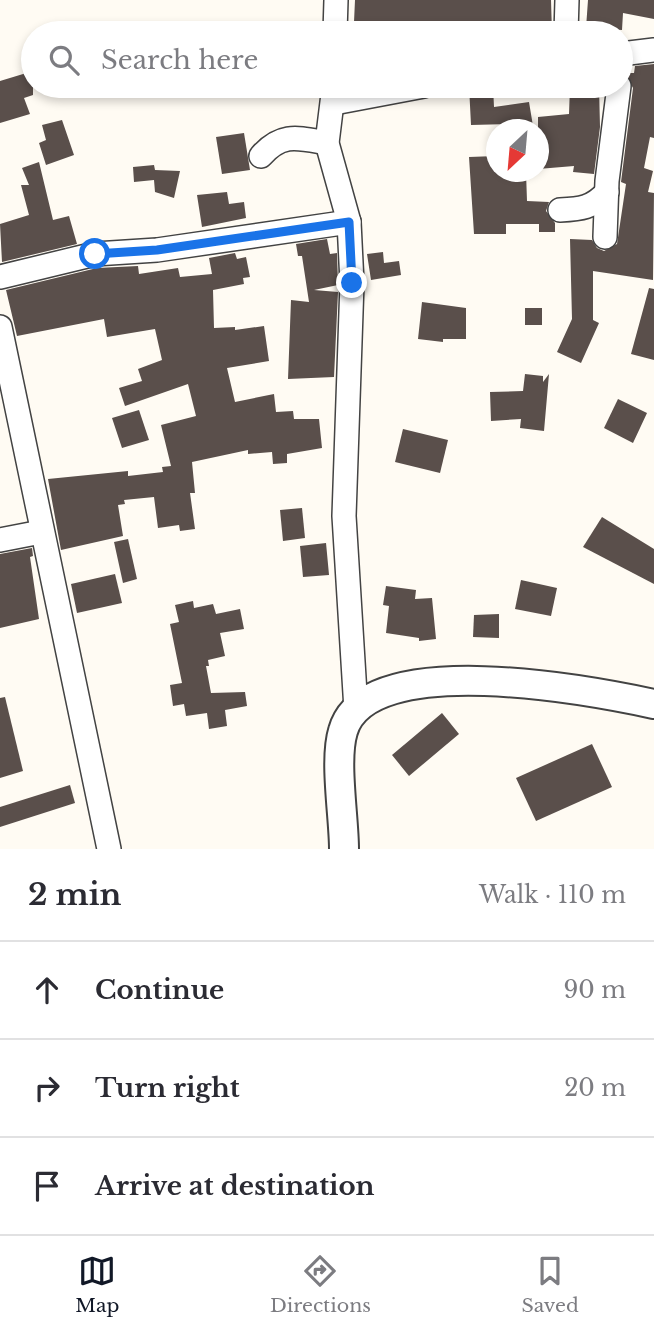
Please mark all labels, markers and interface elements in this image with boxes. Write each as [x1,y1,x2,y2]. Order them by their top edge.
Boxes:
search box [21,21,633,98]
icon: search [45,41,83,79]
text: Search here [101,44,258,76]
north arrow [486,119,549,182]
route start [79,238,110,269]
route end [336,267,367,298]
text: 2 min [28,876,121,913]
text: Walk · 110 m [479,881,626,909]
icon: ahead [28,971,66,1009]
text: Continue [95,974,224,1006]
text: 90 m [564,976,626,1004]
icon: right [28,1069,66,1107]
text: Turn right [95,1072,240,1104]
text: 20 m [564,1074,626,1102]
icon: arrive [28,1167,66,1205]
text: Arrive at destination [95,1170,375,1202]
tab: Map [75,1252,119,1317]
tab: Directions [270,1252,371,1317]
tab: Saved [521,1252,579,1317]

